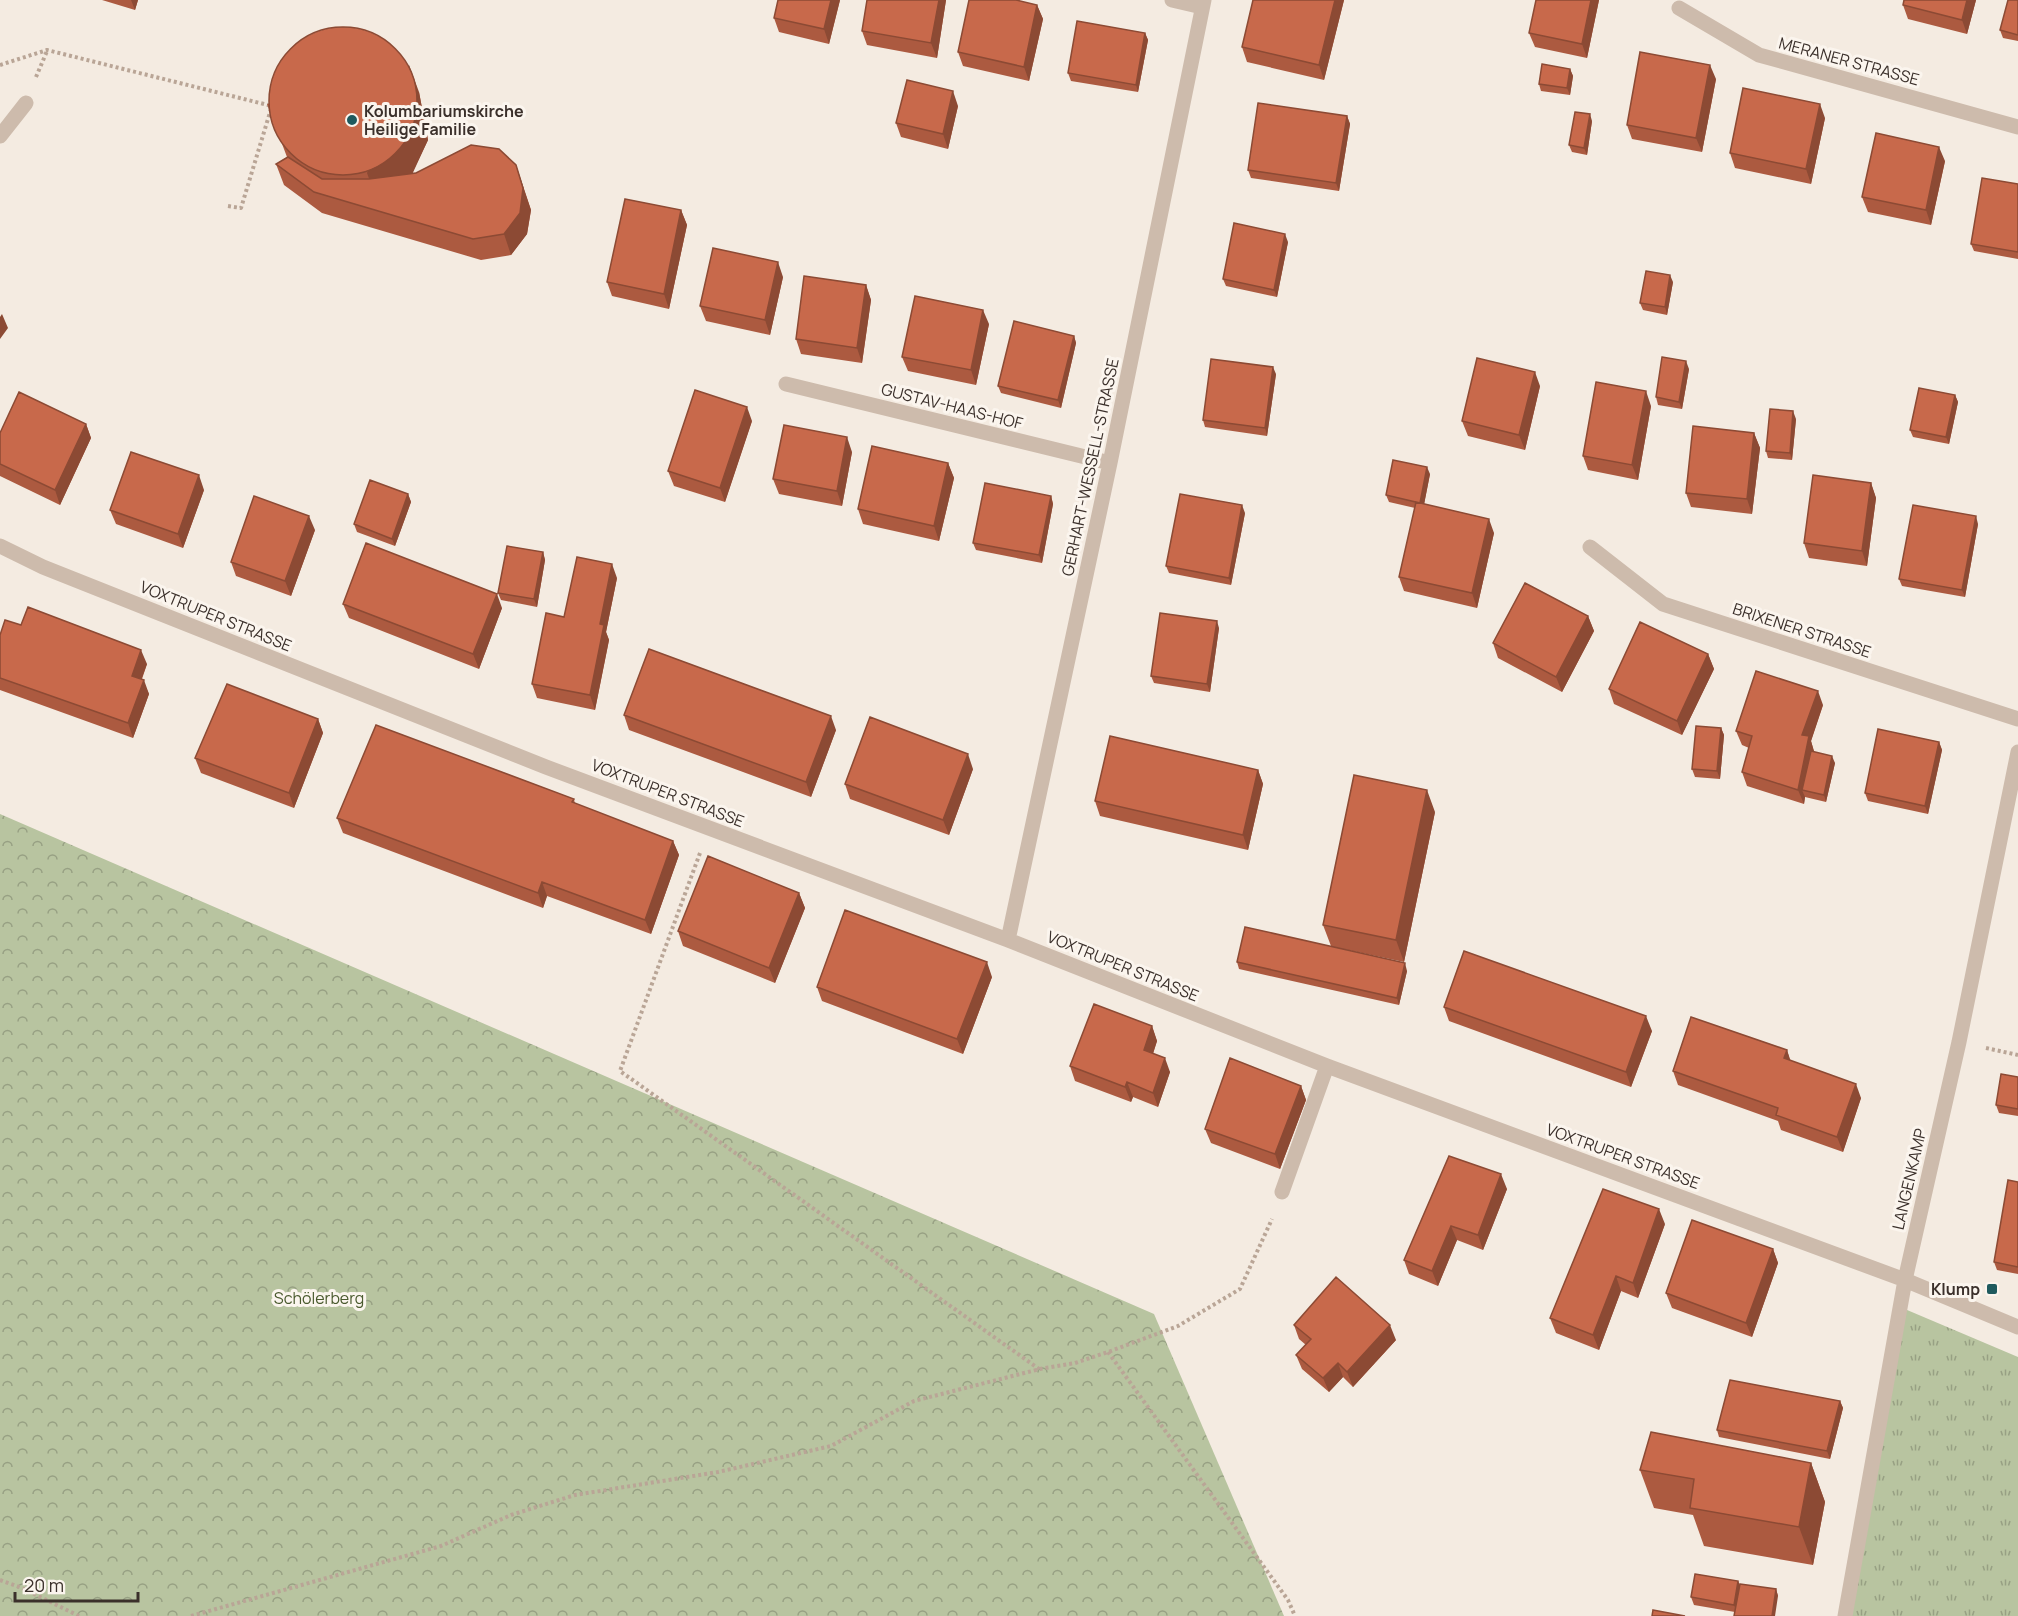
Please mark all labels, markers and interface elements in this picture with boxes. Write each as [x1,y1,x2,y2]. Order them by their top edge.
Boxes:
street label: MERANER STRASSE [1776,32,1922,90]
place label: Kolumbariumskirche Heilige Familie [364,100,524,140]
marker: Kolumbariumskirche Heilige Familie [345,113,359,127]
street label: GERHART-WESSELL-STRASSE [1056,356,1124,578]
street label: GUSTAV-HAAS-HOF [879,378,1025,434]
street label: VOXTRUPER STRASSE [137,575,295,657]
street label: BRIXENER STRASSE [1730,597,1874,663]
street label: VOXTRUPER STRASSE [589,754,747,832]
street label: VOXTRUPER STRASSE [1044,925,1202,1007]
street label: VOXTRUPER STRASSE [1543,1118,1703,1194]
street label: LANGENKAMP [1887,1126,1931,1232]
place label: Klump [1931,1278,1980,1300]
marker: Klump [1985,1282,1999,1296]
park label: Schölerberg [274,1287,364,1309]
scale bar [15,1565,138,1603]
text: 20 m [24,1573,64,1597]

